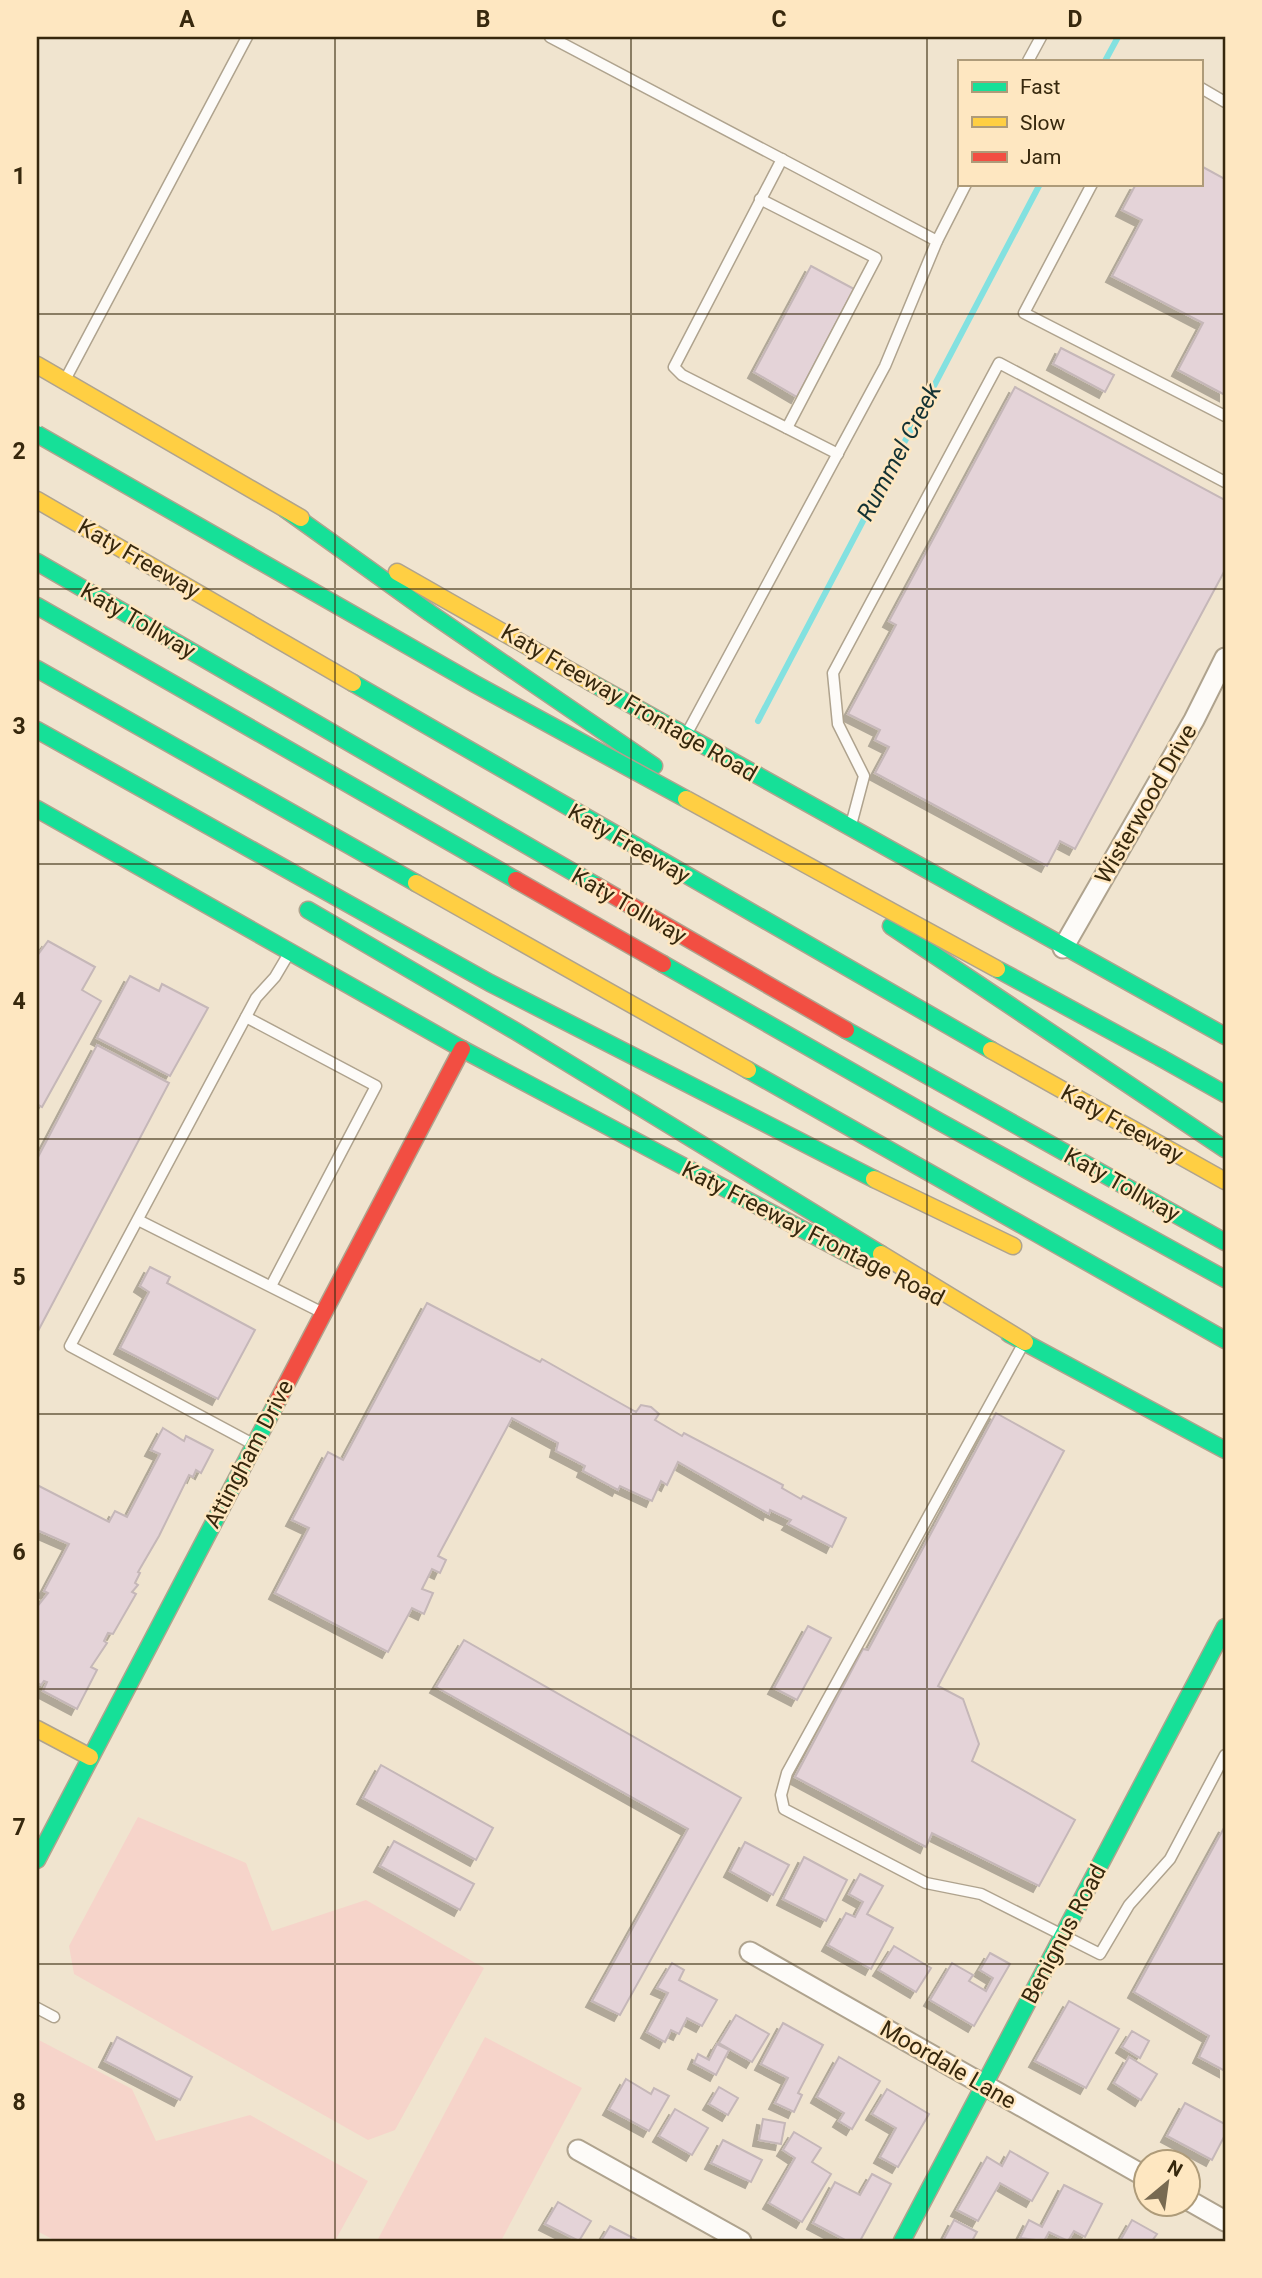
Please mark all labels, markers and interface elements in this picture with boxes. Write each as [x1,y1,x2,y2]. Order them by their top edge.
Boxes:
text: A [179,6,195,33]
text: B [476,6,490,33]
text: C [771,6,787,33]
text: D [1068,6,1082,33]
legend [958,60,1202,186]
text: Fast [1020,75,1061,99]
text: Slow [1020,111,1066,135]
text: Jam [1020,145,1061,169]
text: 1 [12,163,26,190]
water label: Rummel Creek [851,378,947,525]
text: 2 [12,438,26,465]
street label: Katy Freeway [73,513,205,605]
street label: Katy Tollway [76,577,200,665]
street label: Katy Freeway Frontage Road [496,619,762,787]
text: 3 [12,713,26,740]
street label: Wisterwood Drive [1089,720,1203,888]
street label: Katy Freeway [563,798,695,890]
street label: Katy Tollway [567,862,691,950]
text: 4 [12,988,26,1015]
street label: Katy Freeway [1056,1079,1188,1169]
street label: Katy Tollway [1059,1142,1185,1228]
street label: Katy Freeway Frontage Road [677,1156,949,1312]
text: 5 [12,1264,26,1291]
street label: Attingham Drive [199,1375,299,1533]
text: 6 [12,1539,26,1566]
text: 7 [12,1814,26,1841]
street label: Benignus Road [1016,1860,1112,2008]
street label: Moordale Lane [875,2015,1021,2115]
text: 8 [12,2089,26,2116]
north arrow [1132,2148,1202,2218]
text: N [1164,2155,1186,2182]

